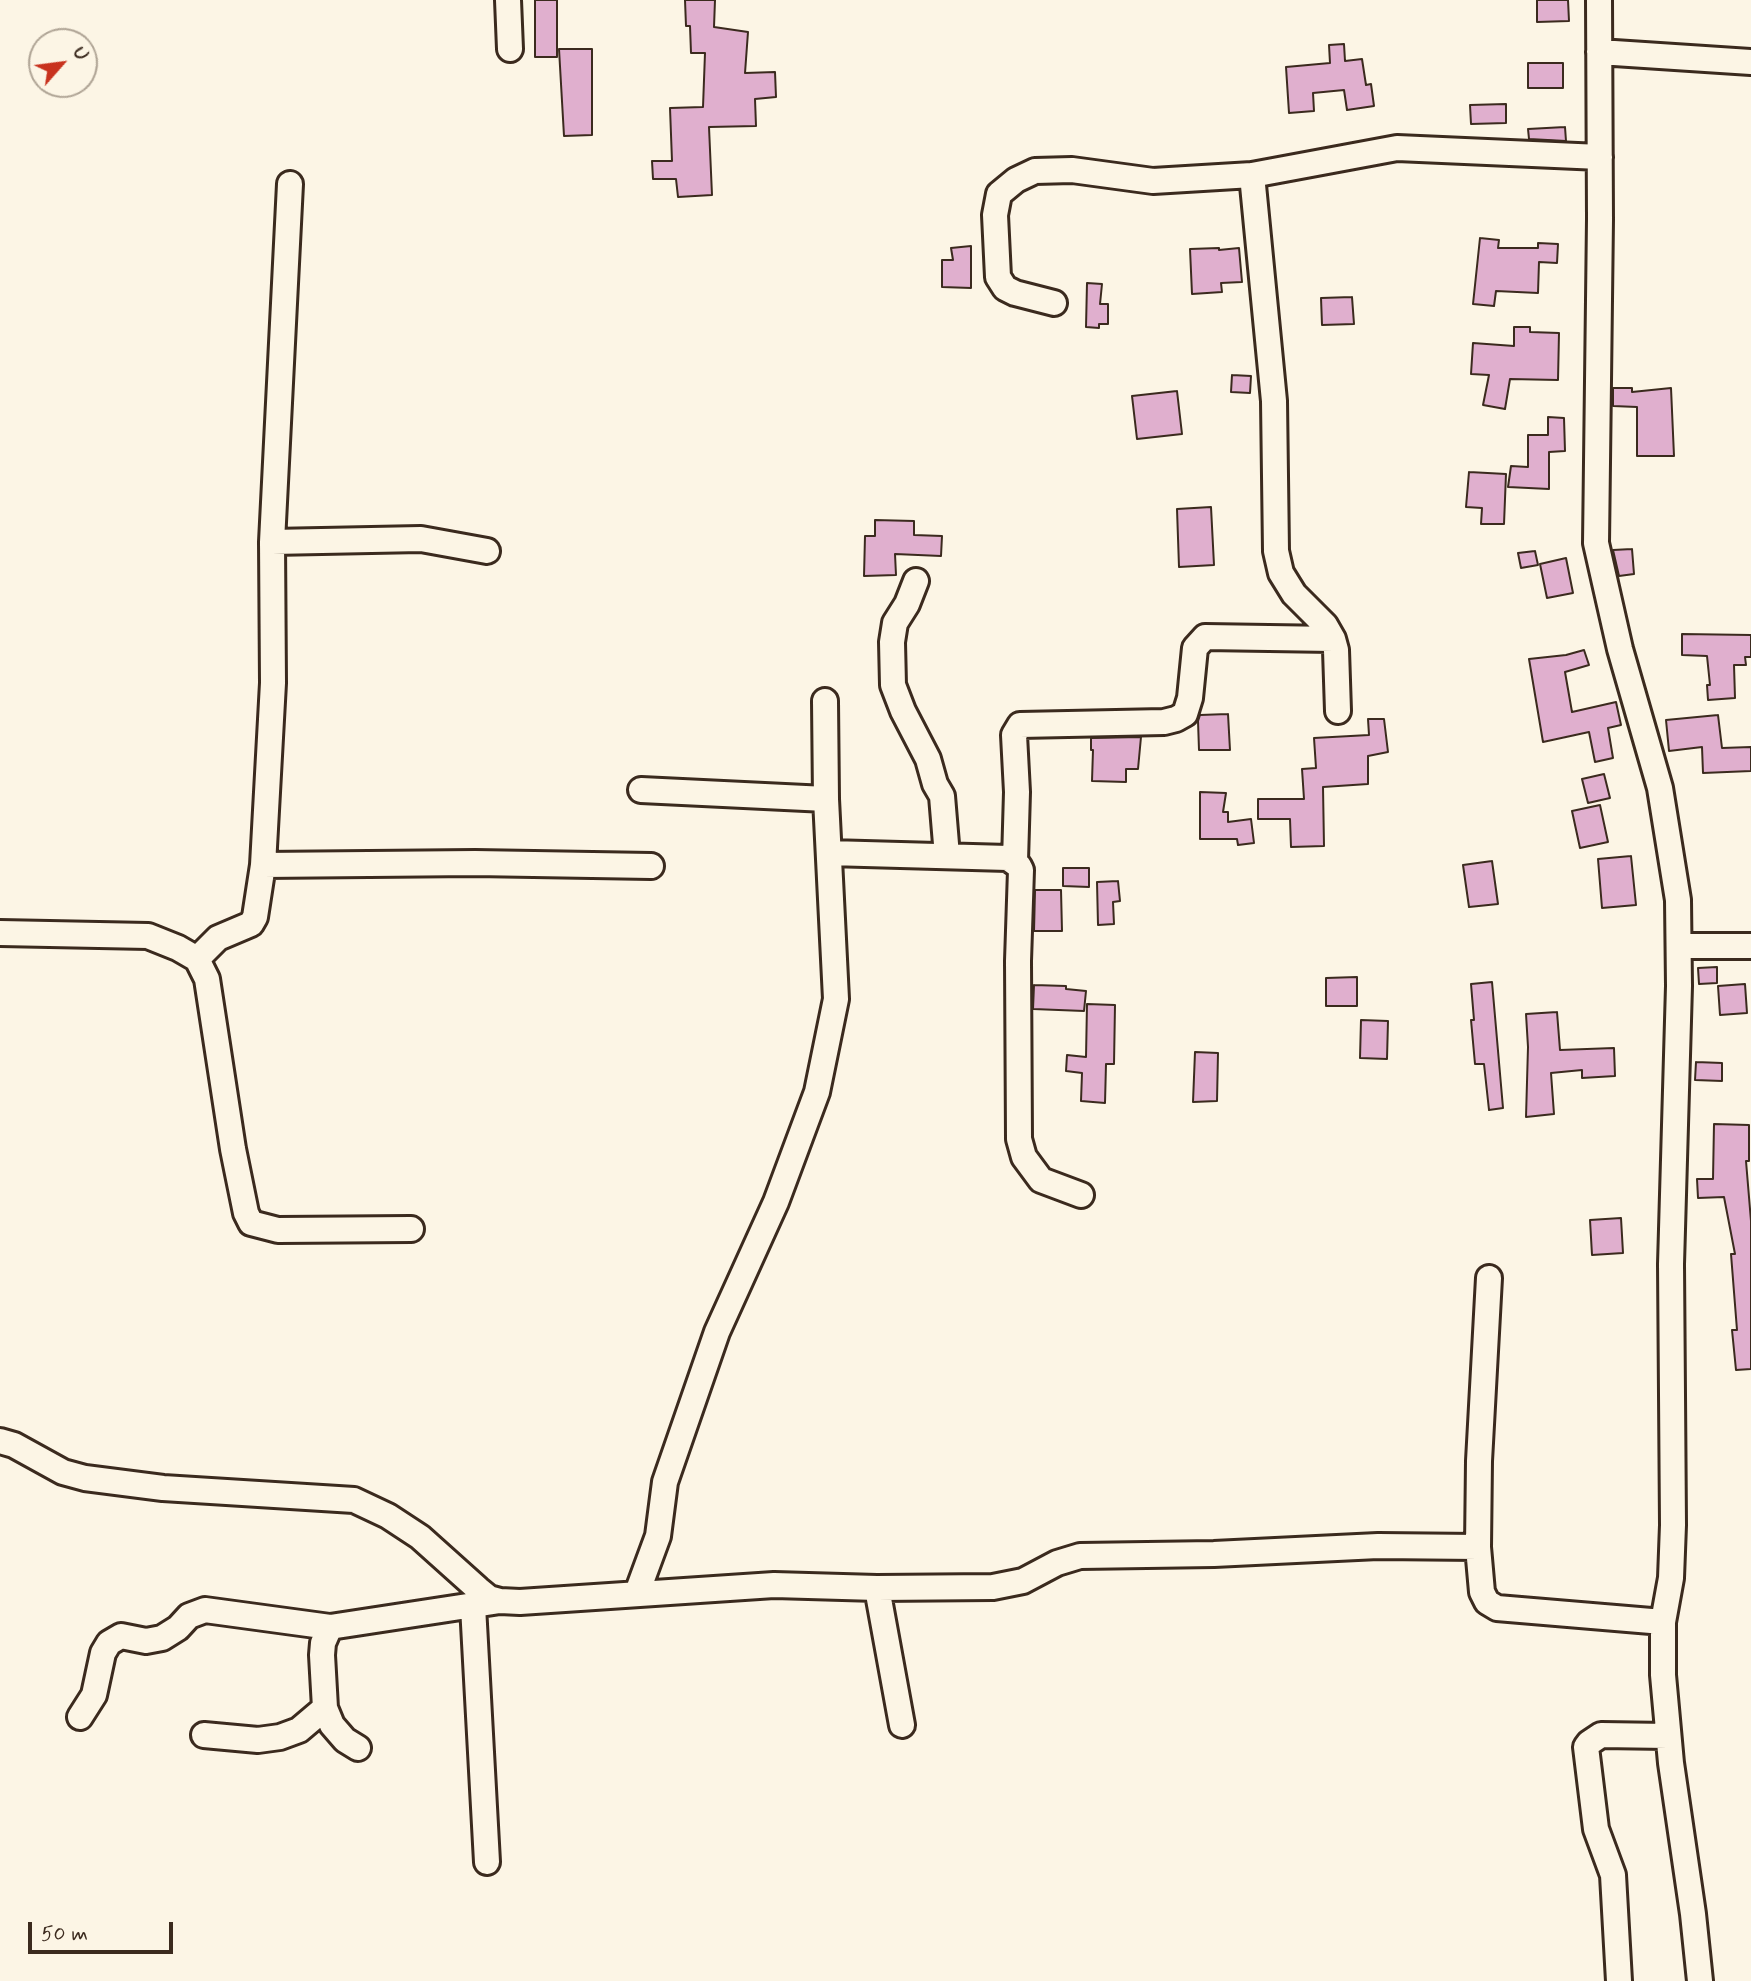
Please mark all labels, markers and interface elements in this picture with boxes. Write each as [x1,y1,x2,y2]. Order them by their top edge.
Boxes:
north arrow [28,28,98,98]
text: U [66,43,94,65]
scale bar [32,1908,177,1952]
text: 50 m [41,1920,88,1948]

